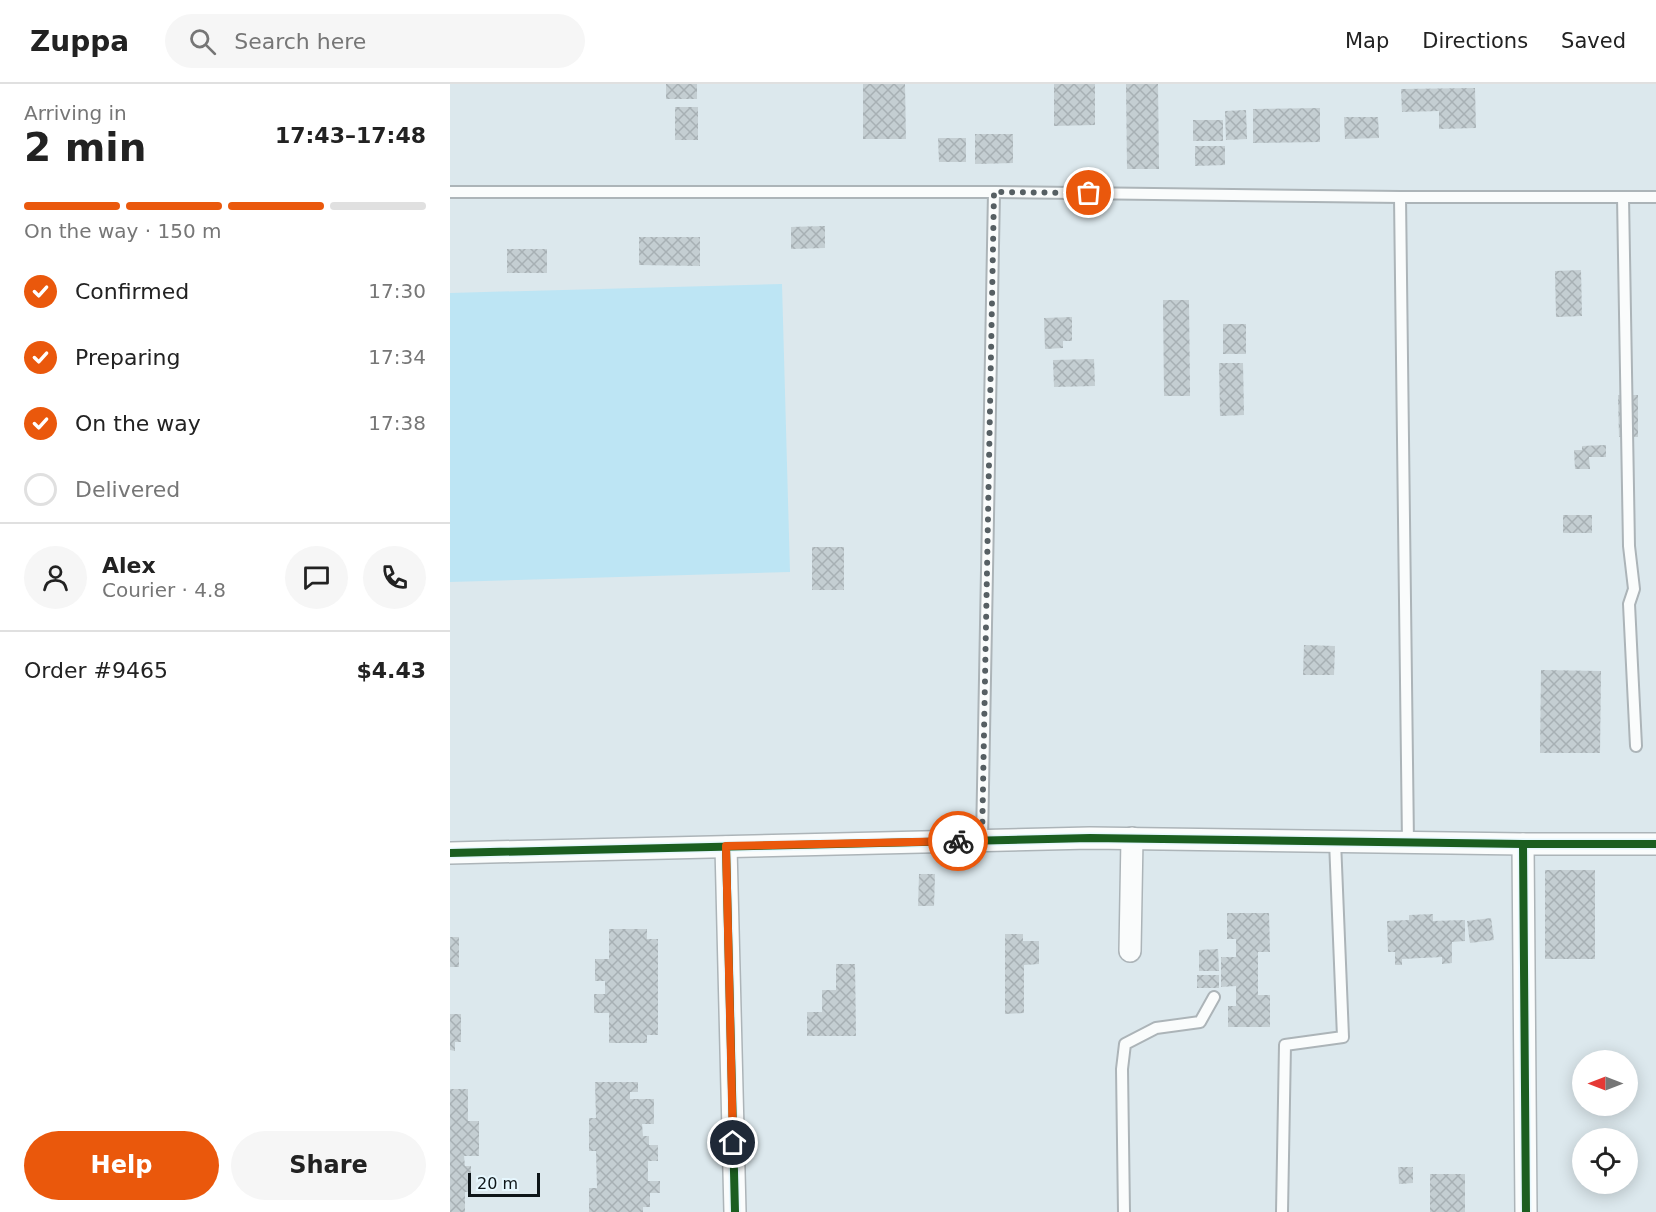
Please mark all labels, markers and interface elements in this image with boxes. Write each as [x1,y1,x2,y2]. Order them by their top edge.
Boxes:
search box [165,14,585,68]
text: Zuppa [30,25,129,58]
icon: search [186,25,219,58]
text: Search here [234,29,366,54]
text: Map [1345,29,1389,53]
text: Directions [1422,29,1528,53]
text: Saved [1561,29,1626,53]
text: Arriving in [24,101,127,125]
text: 17:43–17:48 [275,123,426,148]
text: 2 min [24,125,146,170]
pin [1063,167,1114,218]
icon: bag [1072,176,1105,209]
text: On the way · 150 m [24,219,222,243]
icon: check [24,275,57,308]
text: Confirmed [75,279,189,304]
text: 17:30 [368,279,426,303]
icon: check [24,341,57,374]
text: Preparing [75,345,181,370]
text: 17:34 [368,345,426,369]
icon: check [24,407,57,440]
text: On the way [75,411,201,436]
text: 17:38 [368,411,426,435]
text: Delivered [75,477,180,502]
button: person [24,546,87,609]
button: chat [285,546,348,609]
button: phone [363,546,426,609]
text: Alex [102,553,156,578]
text: Courier · 4.8 [102,578,226,602]
text: Order #9465 [24,658,168,683]
text: $4.43 [356,658,426,683]
courier [928,811,988,871]
icon: bike [942,825,975,858]
north arrow [1572,1050,1638,1116]
map controls [1572,1050,1638,1194]
pin [707,1117,758,1168]
icon: home [716,1126,749,1159]
button: locate [1572,1128,1638,1194]
button: Help [24,1131,219,1200]
button: Share [231,1131,426,1200]
scale bar [468,1170,540,1198]
text: 20 m [477,1174,518,1193]

